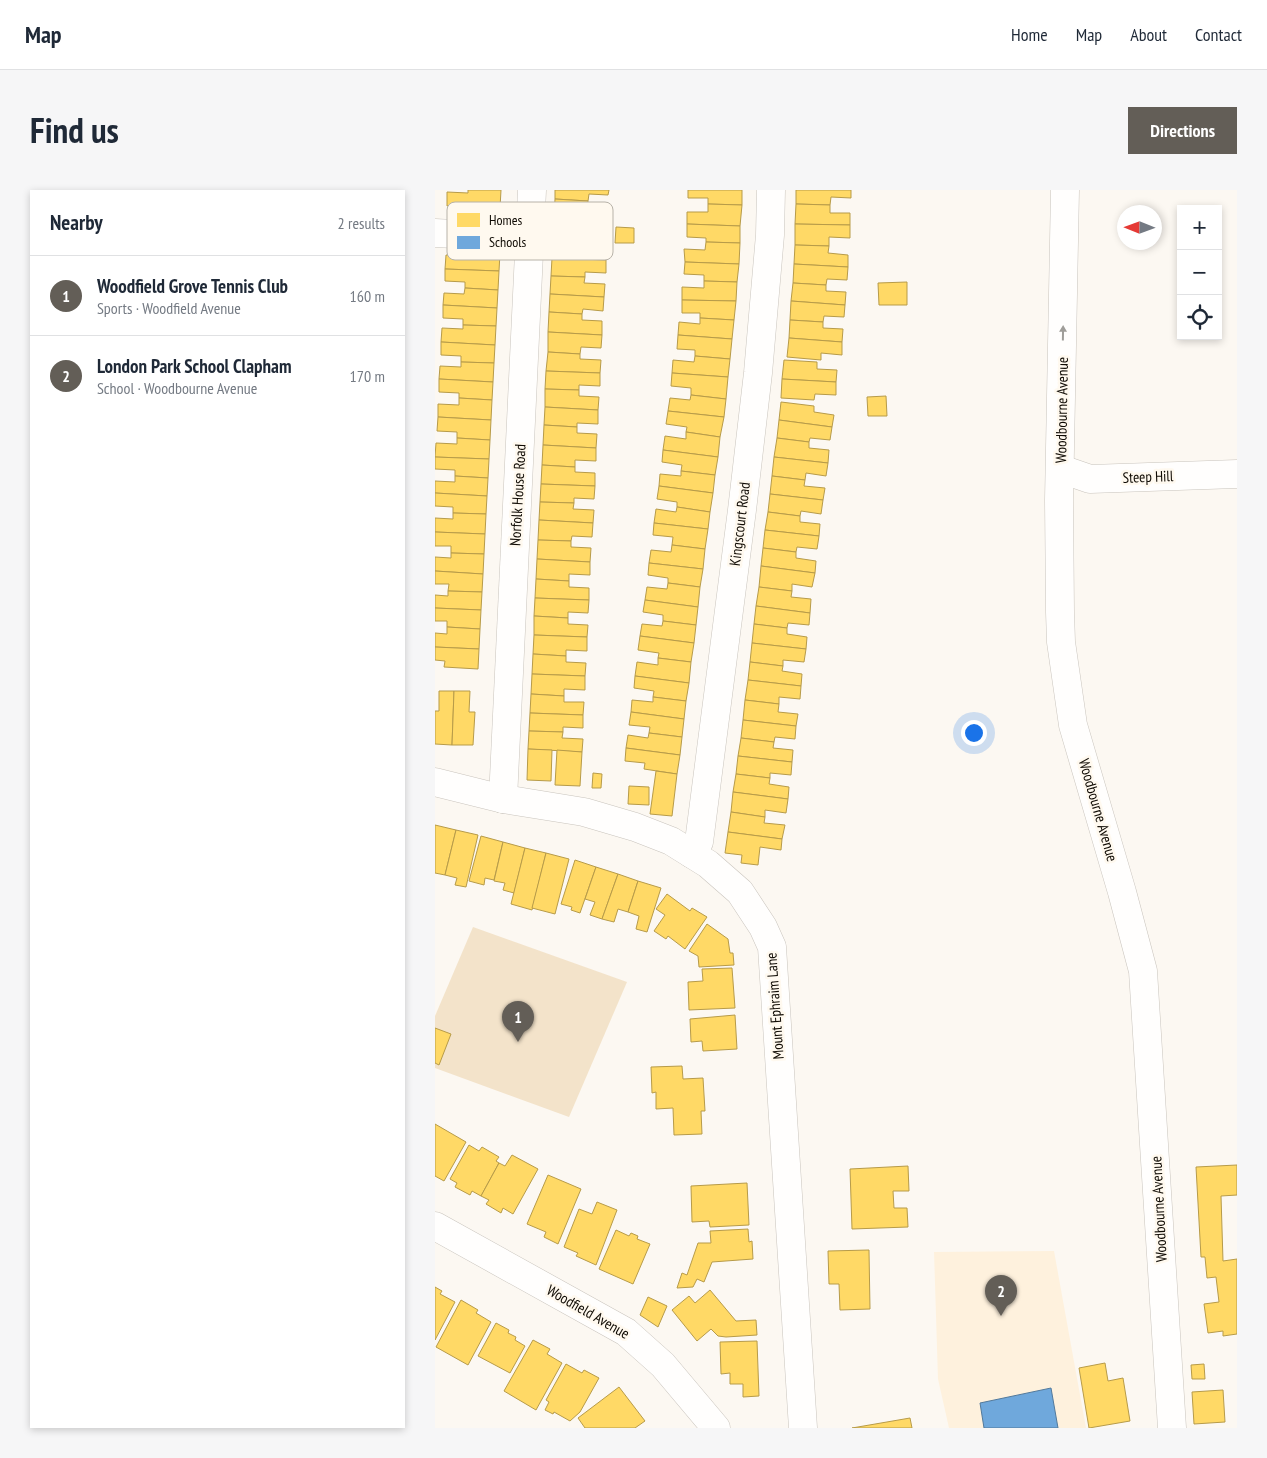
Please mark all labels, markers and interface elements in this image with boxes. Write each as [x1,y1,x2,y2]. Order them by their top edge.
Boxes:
text: Map [25,19,62,50]
text: Home [1011,23,1048,46]
text: Map [1076,23,1102,46]
text: About [1130,23,1167,46]
text: Contact [1195,23,1242,46]
text: Find us [30,107,119,153]
button: Directions [1128,107,1237,154]
legend [447,202,613,260]
north arrow [1117,205,1162,250]
map controls [1177,205,1222,340]
button: + [1177,205,1222,250]
text: Nearby [50,209,103,236]
text: Homes [489,211,522,229]
text: 2 results [338,213,385,233]
text: Schools [489,233,526,251]
button: − [1177,250,1222,295]
text: Woodfield Grove Tennis Club [97,274,288,298]
text: 1 [62,286,70,306]
text: 160 m [350,286,385,306]
button: locate [1177,295,1222,340]
text: Sports · Woodfield Avenue [97,298,241,318]
one-way arrow [1059,325,1067,341]
text: London Park School Clapham [97,354,292,378]
street label: Woodbourne Avenue [1051,357,1072,463]
text: 2 [62,366,70,386]
text: 170 m [350,366,385,386]
text: School · Woodbourne Avenue [97,378,257,398]
street label: Norfolk House Road [505,444,530,546]
street label: Steep Hill [1122,466,1174,487]
street label: Kingscourt Road [725,481,754,567]
your location [961,720,987,746]
street label: Woodbourne Avenue [1075,756,1122,863]
street label: Mount Ephraim Lane [761,952,788,1060]
pin: 1 [502,1001,534,1042]
street label: Woodbourne Avenue [1146,1156,1171,1263]
pin: 2 [985,1275,1017,1316]
street label: Woodfield Avenue [543,1280,633,1343]

